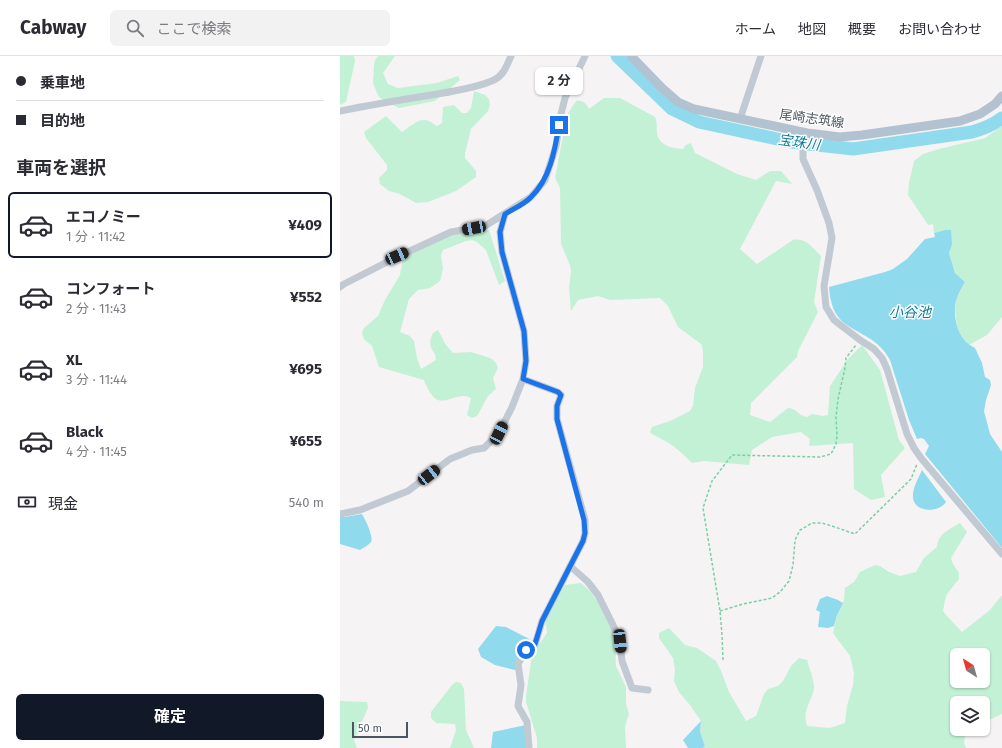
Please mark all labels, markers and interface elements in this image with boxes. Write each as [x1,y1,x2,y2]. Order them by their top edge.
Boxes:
search box [110,10,390,46]
text: Cabway [20,16,86,39]
icon: search [124,17,146,39]
text: ここで検索 [156,20,231,38]
text: ホーム [734,21,776,38]
text: 地図 [798,21,826,38]
text: 概要 [848,21,876,38]
text: お問い合わせ [898,21,982,38]
callout: 2 分 [535,67,583,95]
text: 2 分 [548,73,570,88]
text: 乗車地 [40,74,85,92]
street label: 尾崎志筑線 [779,107,845,130]
text: 目的地 [40,112,85,130]
route end [550,116,568,134]
water label: 宝珠川 [777,131,823,154]
text: 車両を選択 [16,157,106,179]
icon: car [18,207,54,243]
text: エコノミー [66,208,141,226]
text: ¥409 [288,216,322,234]
car [461,220,487,236]
text: 1 分 · 11:42 [66,229,125,244]
car [384,246,410,266]
icon: car [18,279,54,315]
text: コンフォート [66,280,156,298]
text: ¥552 [290,288,322,306]
text: 2 分 · 11:43 [66,301,126,316]
water label: 小谷池 [889,304,933,321]
icon: car [18,351,54,387]
text: XL [66,351,82,369]
text: ¥695 [289,360,322,378]
text: 3 分 · 11:44 [66,372,127,387]
car [488,420,510,446]
icon: car [18,423,54,459]
text: Black [66,423,103,441]
text: ¥655 [290,432,322,450]
text: 4 分 · 11:45 [66,444,127,459]
car [416,463,442,487]
icon: cash [16,491,38,513]
text: 現金 [48,495,78,513]
text: 540 m [289,495,324,510]
car [613,628,627,654]
route start [517,641,535,659]
north arrow [950,648,990,688]
map controls [950,648,990,736]
button: 確定 [16,694,324,740]
button: layers [950,696,990,736]
scale bar [352,720,408,739]
text: 50 m [358,722,382,735]

